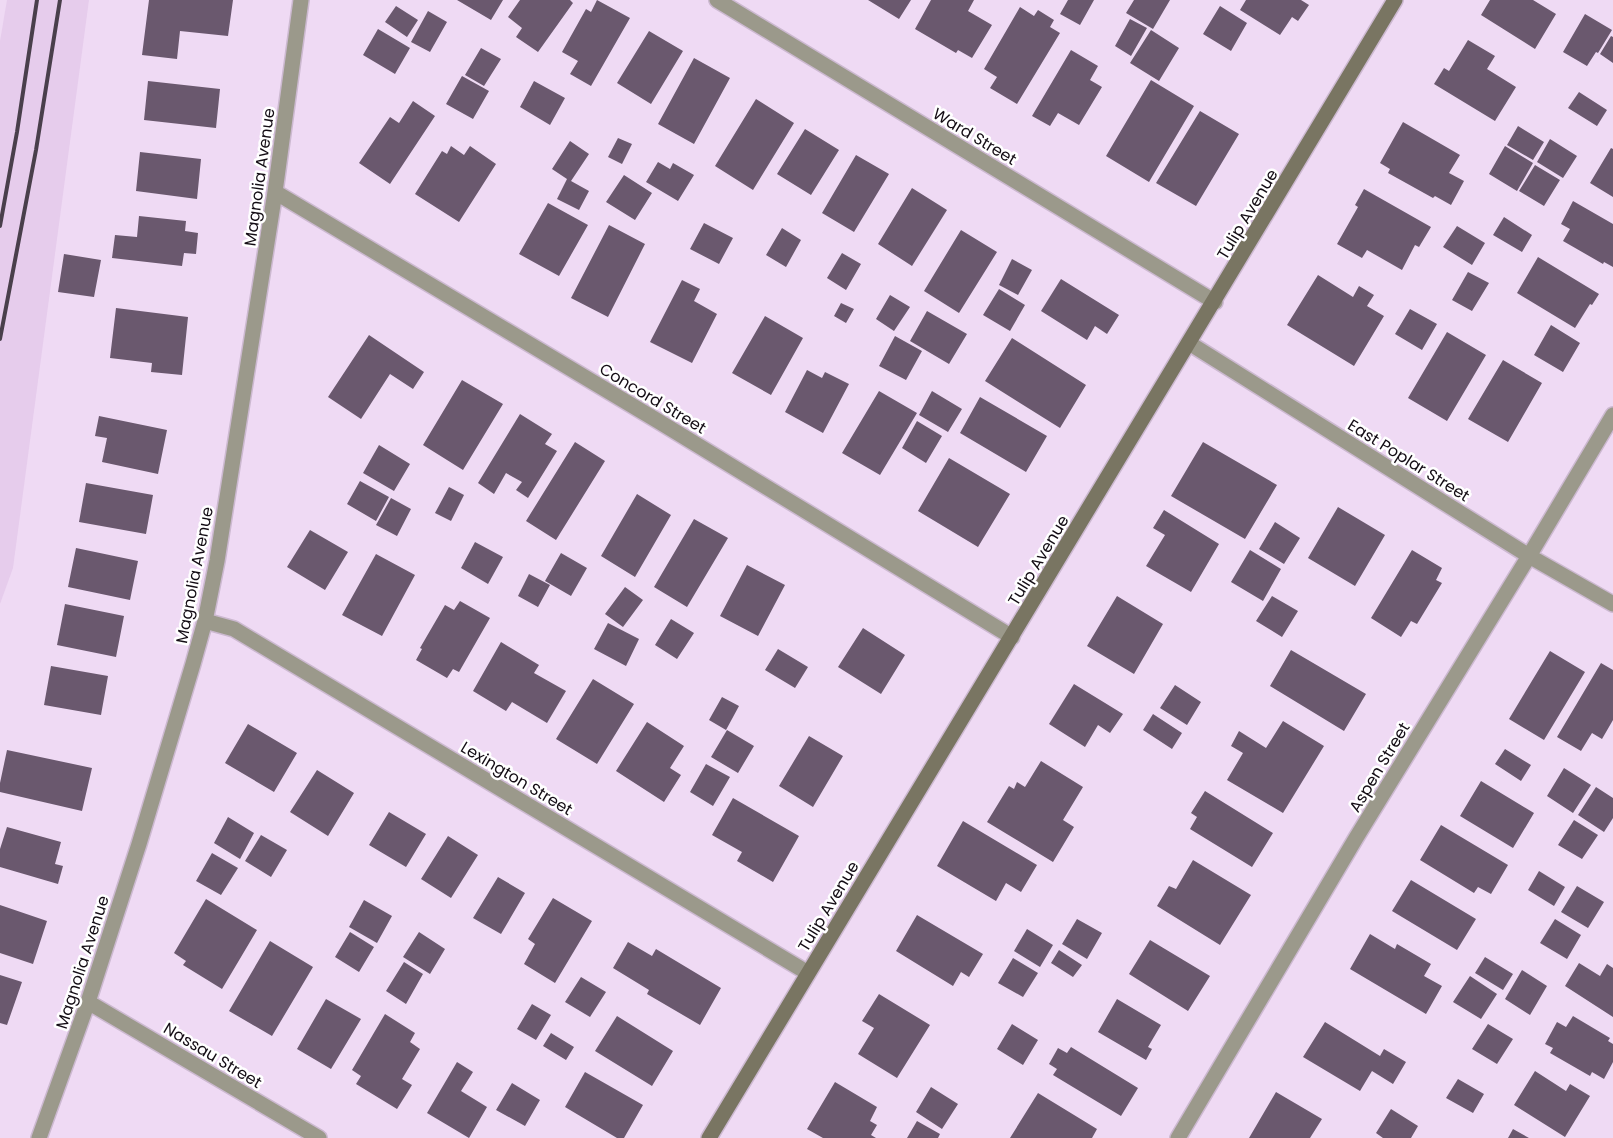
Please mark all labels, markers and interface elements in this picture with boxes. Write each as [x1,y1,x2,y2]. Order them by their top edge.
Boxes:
street label: Ward Street [928,102,1021,171]
street label: Magnolia Avenue [238,107,281,247]
street label: Tulip Avenue [1211,165,1284,264]
street label: Concord Street [595,357,711,439]
street label: East Poplar Street [1343,414,1474,507]
street label: Magnolia Avenue [170,505,219,645]
street label: Tulip Avenue [1002,511,1075,610]
street label: Aspen Street [1344,718,1415,817]
street label: Lexington Street [456,736,577,821]
street label: Tulip Avenue [792,857,865,956]
street label: Magnolia Avenue [50,892,115,1032]
street label: Nassau Street [159,1017,266,1094]

